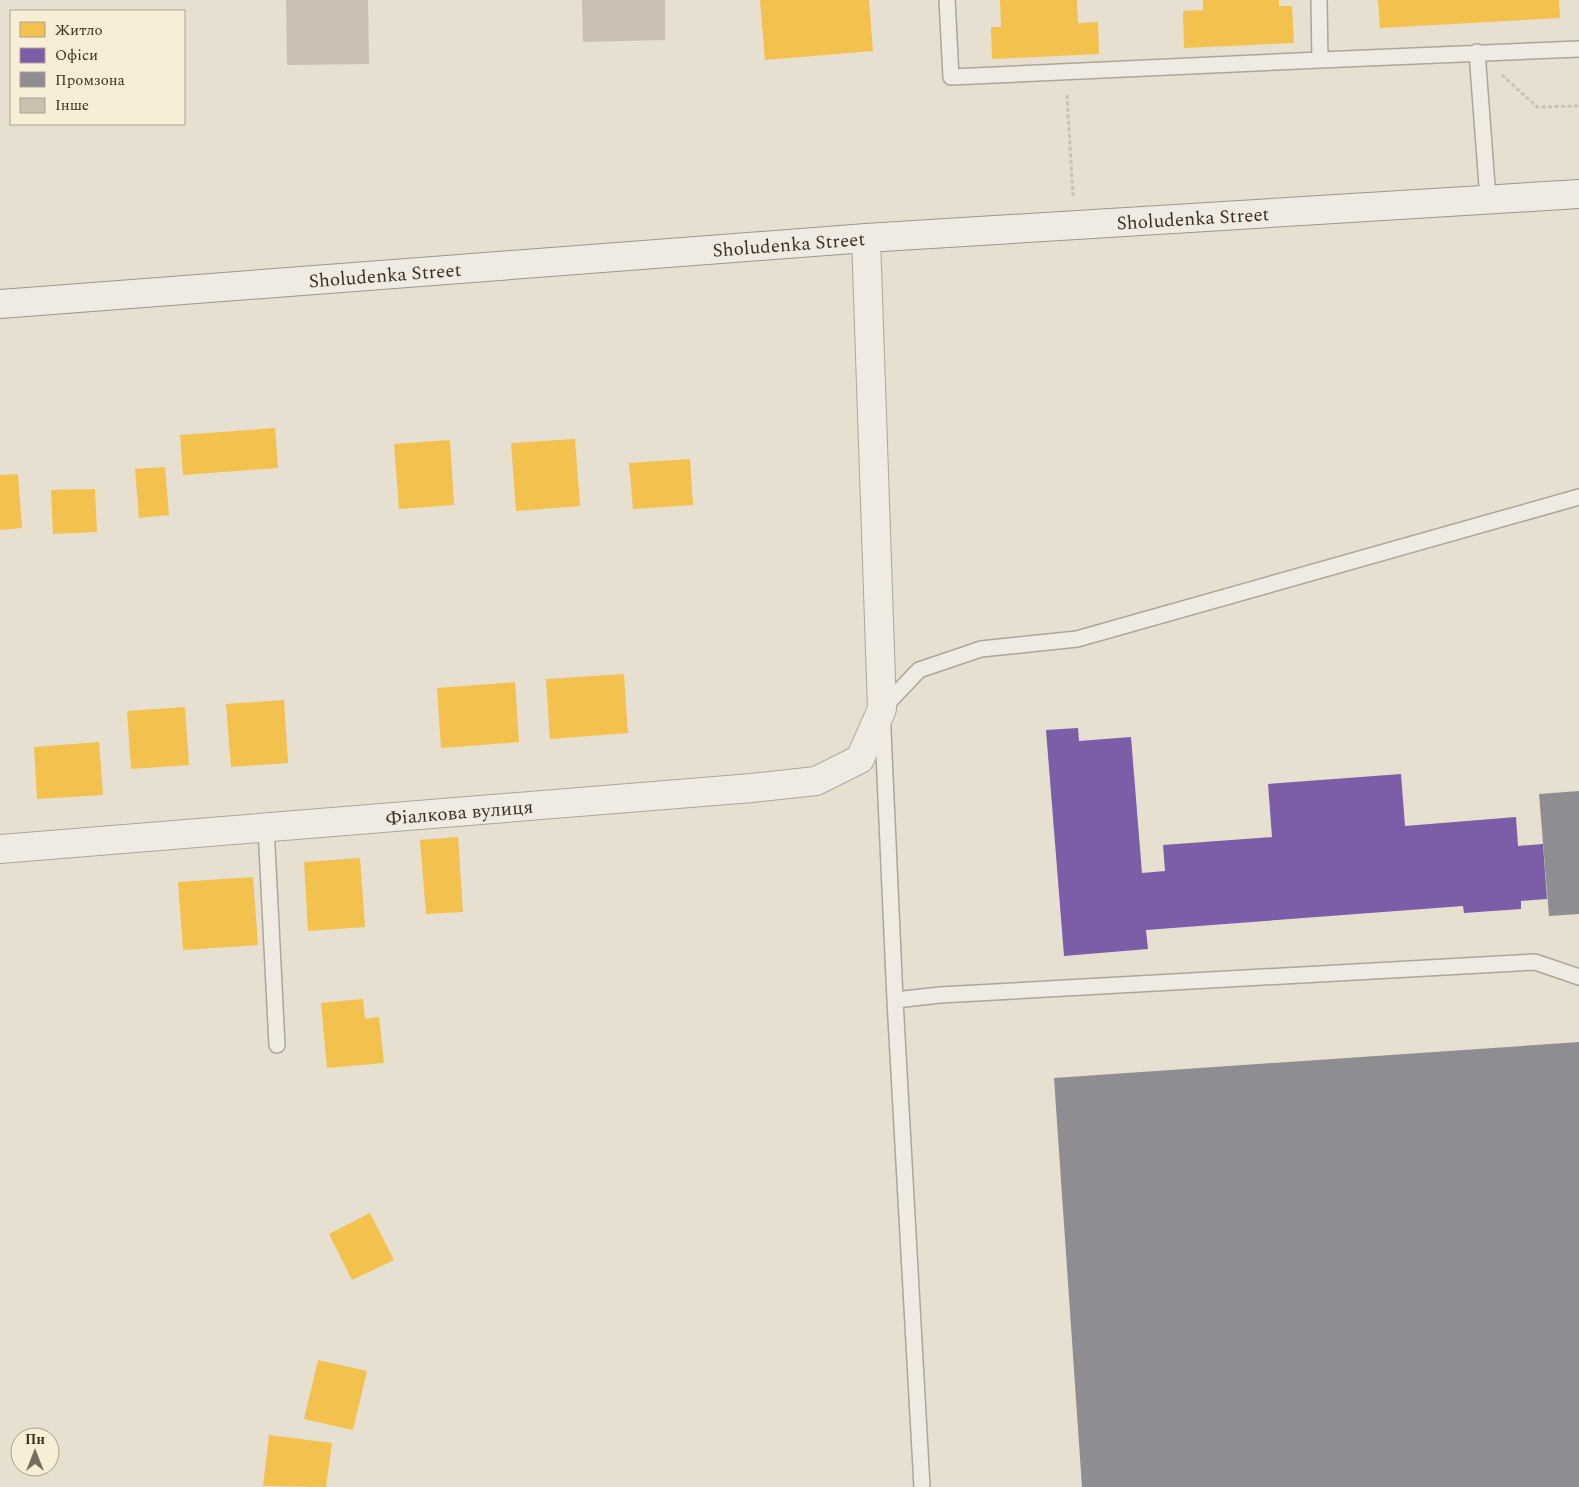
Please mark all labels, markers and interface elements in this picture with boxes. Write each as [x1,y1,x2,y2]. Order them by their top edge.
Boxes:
legend [10,10,185,125]
text: Житло [55,19,103,42]
text: Офіси [55,44,98,67]
text: Промзона [55,69,126,92]
text: Інше [55,94,89,117]
street label: Sholudenka Street [1116,200,1270,239]
street label: Sholudenka Street [712,225,866,266]
street label: Sholudenka Street [308,256,463,296]
street label: Фіалкова вулиця [385,793,534,834]
north arrow [10,1427,60,1477]
text: Пн [25,1429,45,1450]

